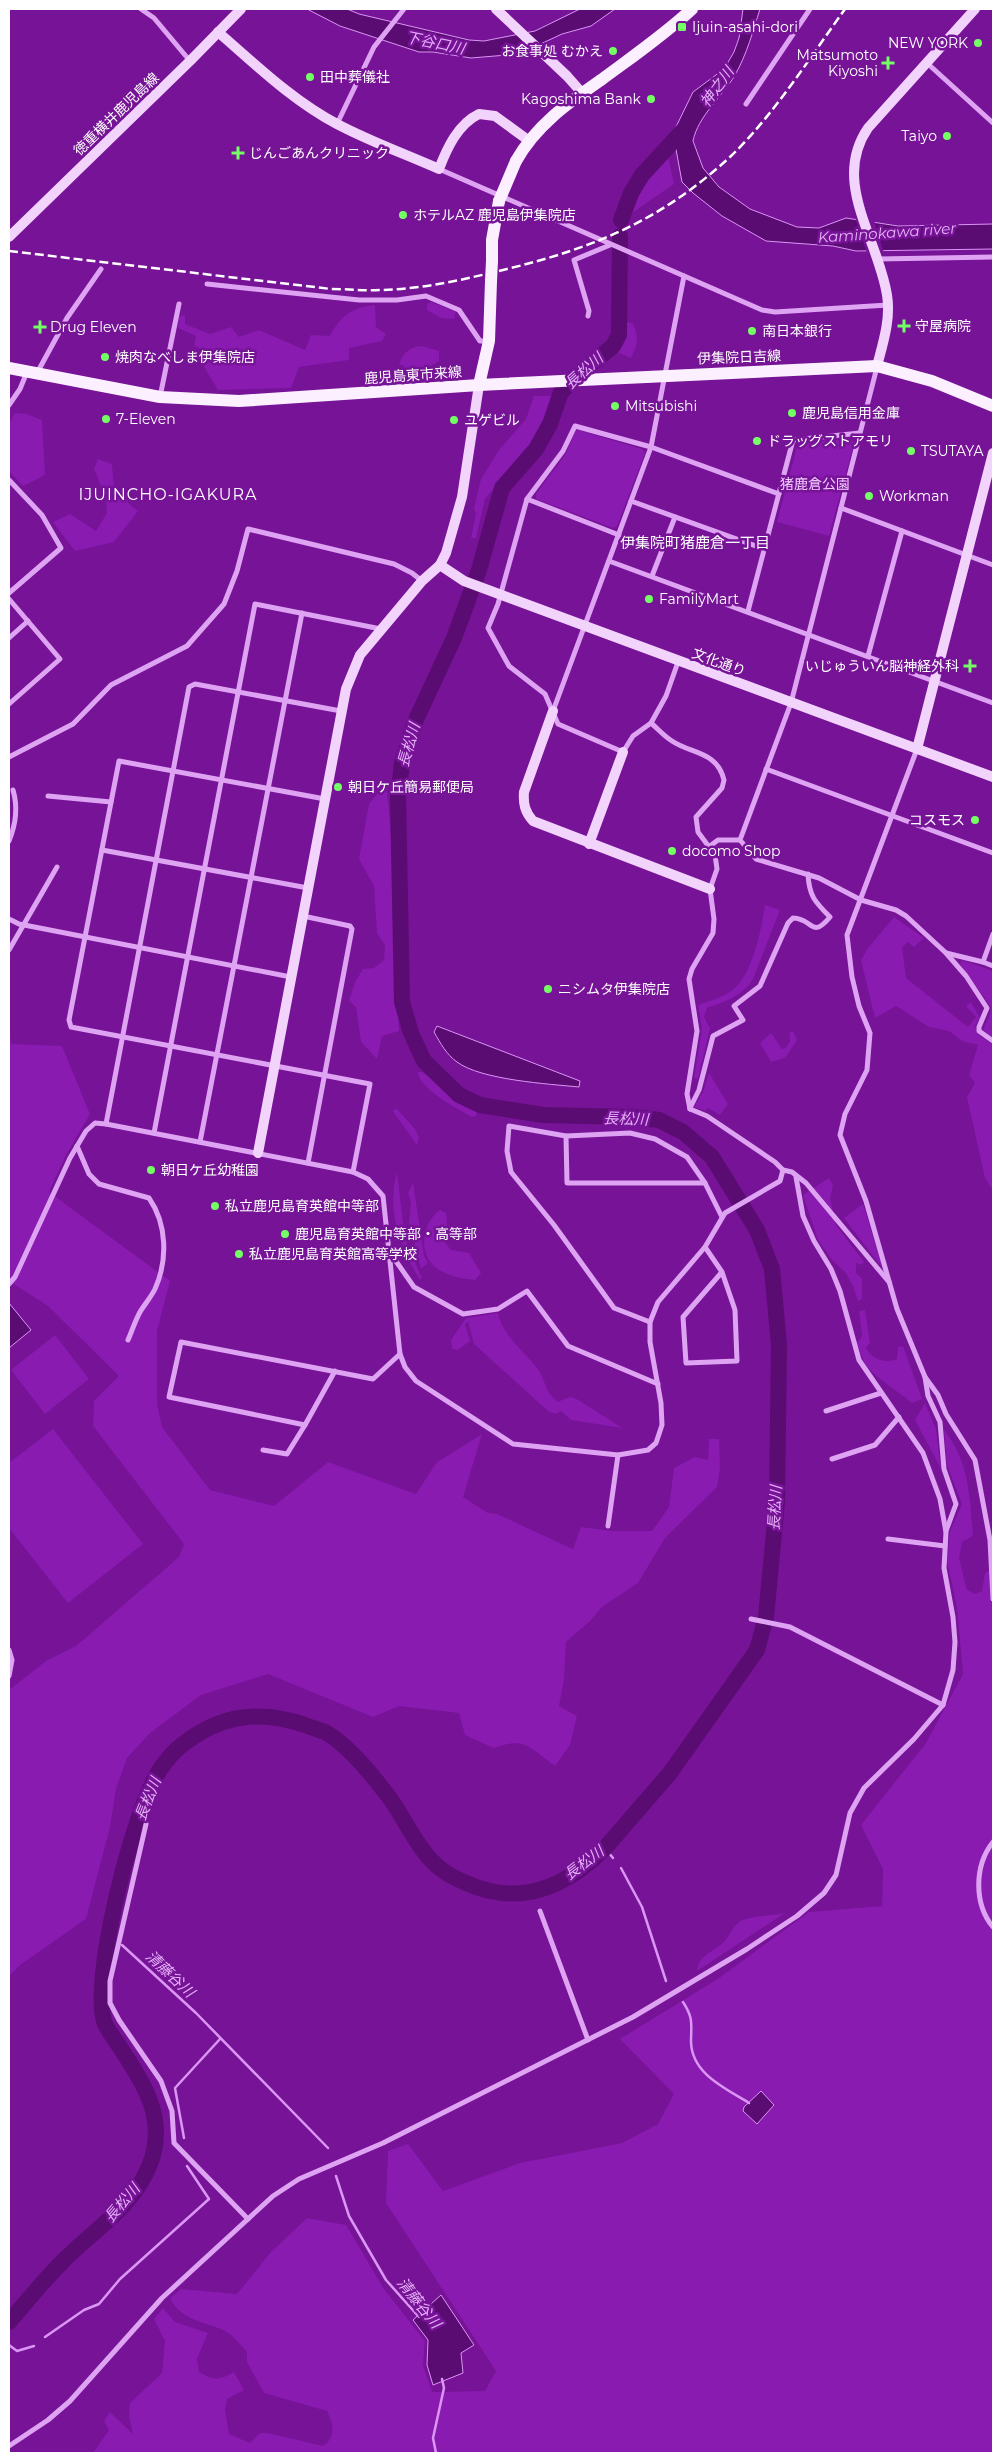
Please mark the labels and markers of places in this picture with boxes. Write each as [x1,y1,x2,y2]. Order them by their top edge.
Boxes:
place label: Ijuin-asahi-dori [692,18,798,36]
marker: Ijuin-asahi-dori [676,21,688,33]
place label: NEW YORK [888,34,968,52]
marker: NEW YORK [972,37,984,49]
place label: お食事処 むかえ [501,42,603,60]
marker: お食事処 むかえ [607,45,619,57]
place label: Matsumoto Kiyoshi [797,46,878,80]
marker: Matsumoto Kiyoshi [882,57,894,69]
place label: 田中葬儀社 [320,68,390,86]
marker: 田中葬儀社 [304,71,316,83]
place label: Kagoshima Bank [521,90,642,108]
marker: Kagoshima Bank [645,93,657,105]
place label: Taiyo [901,127,937,145]
marker: Taiyo [941,130,953,142]
place label: じんごあんクリニック [249,144,389,162]
marker: じんごあんクリニック [231,146,245,160]
place label: ホテルAZ 鹿児島伊集院店 [413,206,576,224]
marker: ホテルAZ 鹿児島伊集院店 [397,209,409,221]
place label: 守屋病院 [915,317,971,335]
place label: Drug Eleven [50,318,137,336]
marker: 守屋病院 [897,319,911,333]
marker: Drug Eleven [34,321,46,333]
place label: 南日本銀行 [762,322,832,340]
marker: 南日本銀行 [746,325,758,337]
place label: 焼肉なべしま伊集院店 [115,348,255,366]
marker: 焼肉なべしま伊集院店 [99,351,111,363]
place label: Mitsubishi [625,397,697,415]
marker: Mitsubishi [609,400,621,412]
place label: 鹿児島信用金庫 [802,404,900,422]
marker: 鹿児島信用金庫 [786,407,798,419]
place label: 7-Eleven [116,410,176,428]
place label: ユゲビル [464,411,520,429]
marker: 7-Eleven [100,413,112,425]
marker: ユゲビル [448,414,460,426]
place label: ドラッグストアモリ [767,432,893,450]
marker: ドラッグストアモリ [751,435,763,447]
place label: TSUTAYA [921,442,985,460]
marker: TSUTAYA [905,445,917,457]
place label: Workman [879,487,949,505]
marker: Workman [863,490,875,502]
place label: FamilyMart [659,590,739,608]
marker: FamilyMart [643,593,655,605]
place label: いじゅういん脳神経外科 [805,657,959,675]
marker: いじゅういん脳神経外科 [963,659,977,673]
place label: 朝日ケ丘簡易郵便局 [348,778,474,796]
marker: 朝日ケ丘簡易郵便局 [332,781,344,793]
place label: コスモス [909,811,965,829]
marker: コスモス [969,814,981,826]
place label: docomo Shop [682,842,780,860]
marker: docomo Shop [666,845,678,857]
place label: ニシムタ伊集院店 [558,980,670,998]
marker: ニシムタ伊集院店 [542,983,554,995]
place label: 朝日ケ丘幼稚園 [161,1161,259,1179]
marker: 朝日ケ丘幼稚園 [145,1164,157,1176]
place label: 私立鹿児島育英館中等部 [225,1197,379,1215]
marker: 私立鹿児島育英館中等部 [209,1200,221,1212]
place label: 鹿児島育英館中等部・高等部 [295,1225,477,1243]
marker: 鹿児島育英館中等部・高等部 [279,1228,291,1240]
place label: 私立鹿児島育英館高等学校 [249,1245,417,1263]
marker: 私立鹿児島育英館高等学校 [233,1248,245,1260]

